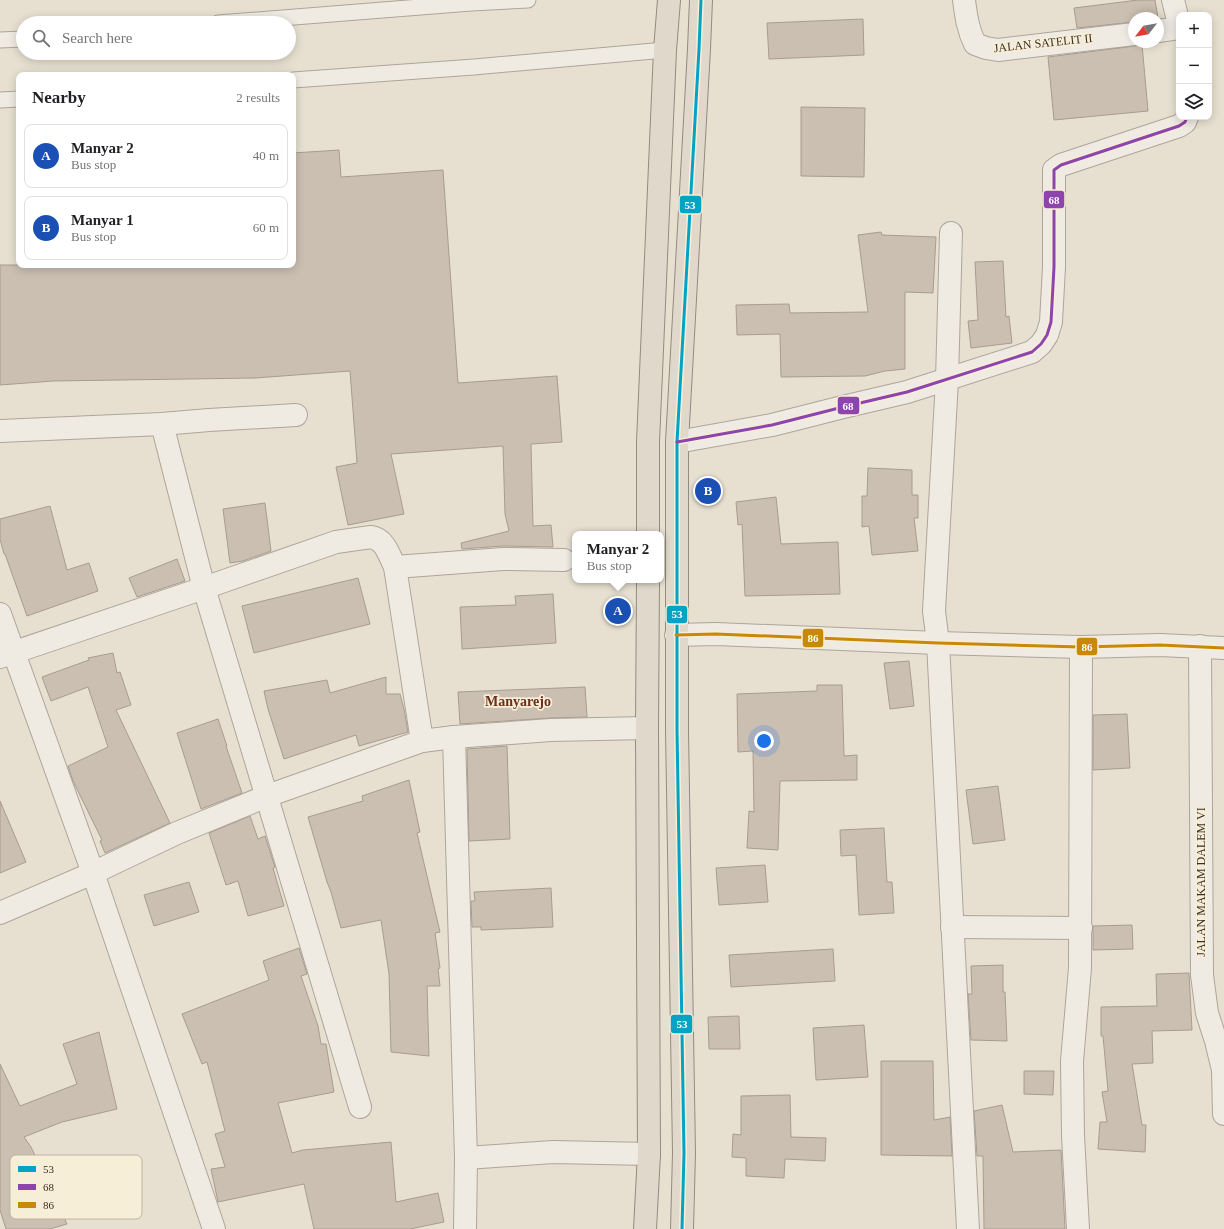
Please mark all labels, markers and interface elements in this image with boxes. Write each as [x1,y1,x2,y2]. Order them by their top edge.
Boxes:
north arrow [1128,12,1164,48]
map controls [1176,12,1212,120]
button: + [1176,12,1212,48]
search box [16,16,296,60]
icon: search [30,27,52,49]
text: Search here [62,30,132,46]
street label: JALAN SATELIT II [993,31,1093,55]
button: − [1176,48,1212,84]
button: layers [1176,84,1212,120]
text: Nearby [32,88,86,107]
text: 2 results [236,90,280,105]
text: Manyar 2 [71,140,134,156]
text: A [41,148,51,163]
text: 40 m [253,148,279,163]
text: Bus stop [71,157,116,172]
line badge: 68 [1043,190,1065,209]
text: 68 [1049,194,1060,206]
line badge: 53 [679,195,702,214]
text: 53 [685,199,696,211]
text: Manyar 1 [71,212,134,228]
text: B [42,220,50,235]
text: 60 m [253,220,279,235]
text: Bus stop [71,229,116,244]
line badge: 68 [837,396,860,415]
text: 68 [843,400,854,412]
pin: B [695,476,721,506]
popup [572,531,664,583]
text: Manyar 2 [587,541,649,557]
text: Bus stop [587,558,632,573]
pin: A [605,596,631,626]
line badge: 53 [666,605,688,624]
text: 53 [672,608,683,620]
line badge: 86 [802,628,824,648]
text: 86 [808,632,819,644]
line badge: 86 [1076,637,1098,656]
text: 86 [1082,641,1093,653]
district label: Manyarejo [485,694,551,709]
your location [754,731,774,751]
street label: JALAN MAKAM DALEM VI [1194,807,1208,957]
line badge: 53 [670,1014,693,1034]
text: 53 [677,1018,688,1030]
legend [10,1155,142,1219]
text: 53 [43,1163,55,1175]
text: 68 [43,1181,55,1193]
text: 86 [43,1199,55,1211]

